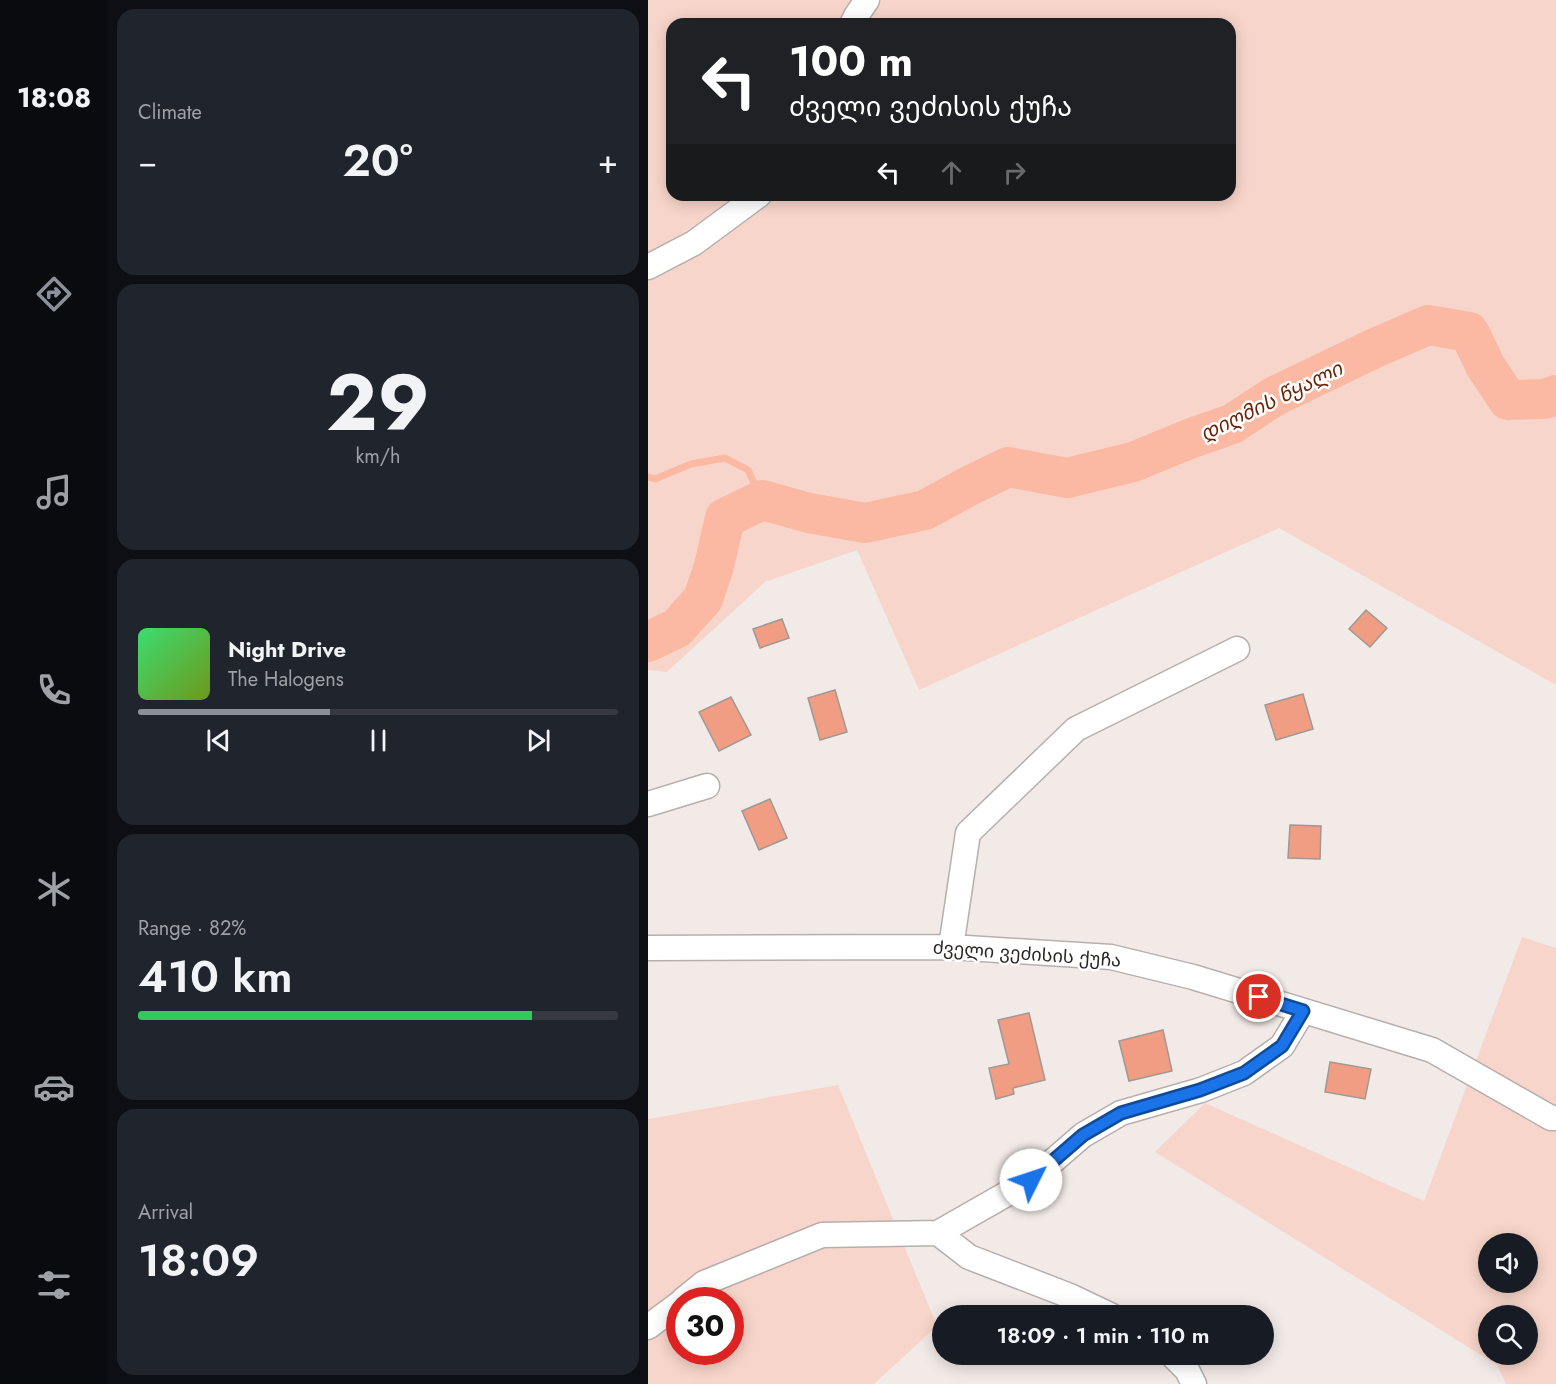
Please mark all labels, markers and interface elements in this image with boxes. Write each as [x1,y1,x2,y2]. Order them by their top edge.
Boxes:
text: 100 m [789,31,913,92]
icon: left [690,42,768,120]
text: 18:08 [17,78,91,117]
text: ძველი ვეძისის ქუჩა [789,87,1072,126]
text: Climate [138,98,202,127]
text: 20° [342,128,413,193]
text: − [138,138,157,185]
text: + [598,138,618,185]
icon: left [872,156,905,189]
icon: ahead [935,156,968,189]
icon: right [998,156,1031,189]
icon: directions [33,273,75,315]
text: 29 [326,347,430,459]
water label: დიღმის წყალი [1195,354,1349,448]
text: km/h [355,442,401,471]
icon: music [33,471,75,513]
text: Night Drive [228,633,346,665]
text: The Halogens [228,665,344,694]
icon: phone [33,669,75,711]
icon: previous [202,724,235,757]
icon: pause [362,724,395,757]
icon: next [522,724,555,757]
icon: climate [33,868,75,910]
text: Range · 82% [138,914,246,943]
street label: ძველი ვეძისის ქუჩა [932,934,1122,974]
text: 410 km [138,944,293,1009]
pin [1233,971,1284,1022]
icon: arrive [1242,980,1275,1013]
icon: car [33,1066,75,1108]
position arrow [999,1148,1063,1212]
text: Arrival [138,1198,193,1227]
text: 18:09 [138,1228,259,1293]
map controls [1478,1233,1538,1365]
button: sound [1478,1233,1538,1293]
icon: filters [33,1264,75,1306]
speed limit sign: 30 [666,1287,744,1365]
button: search [1478,1305,1538,1365]
text: 18:09 · 1 min · 110 m [996,1319,1210,1351]

